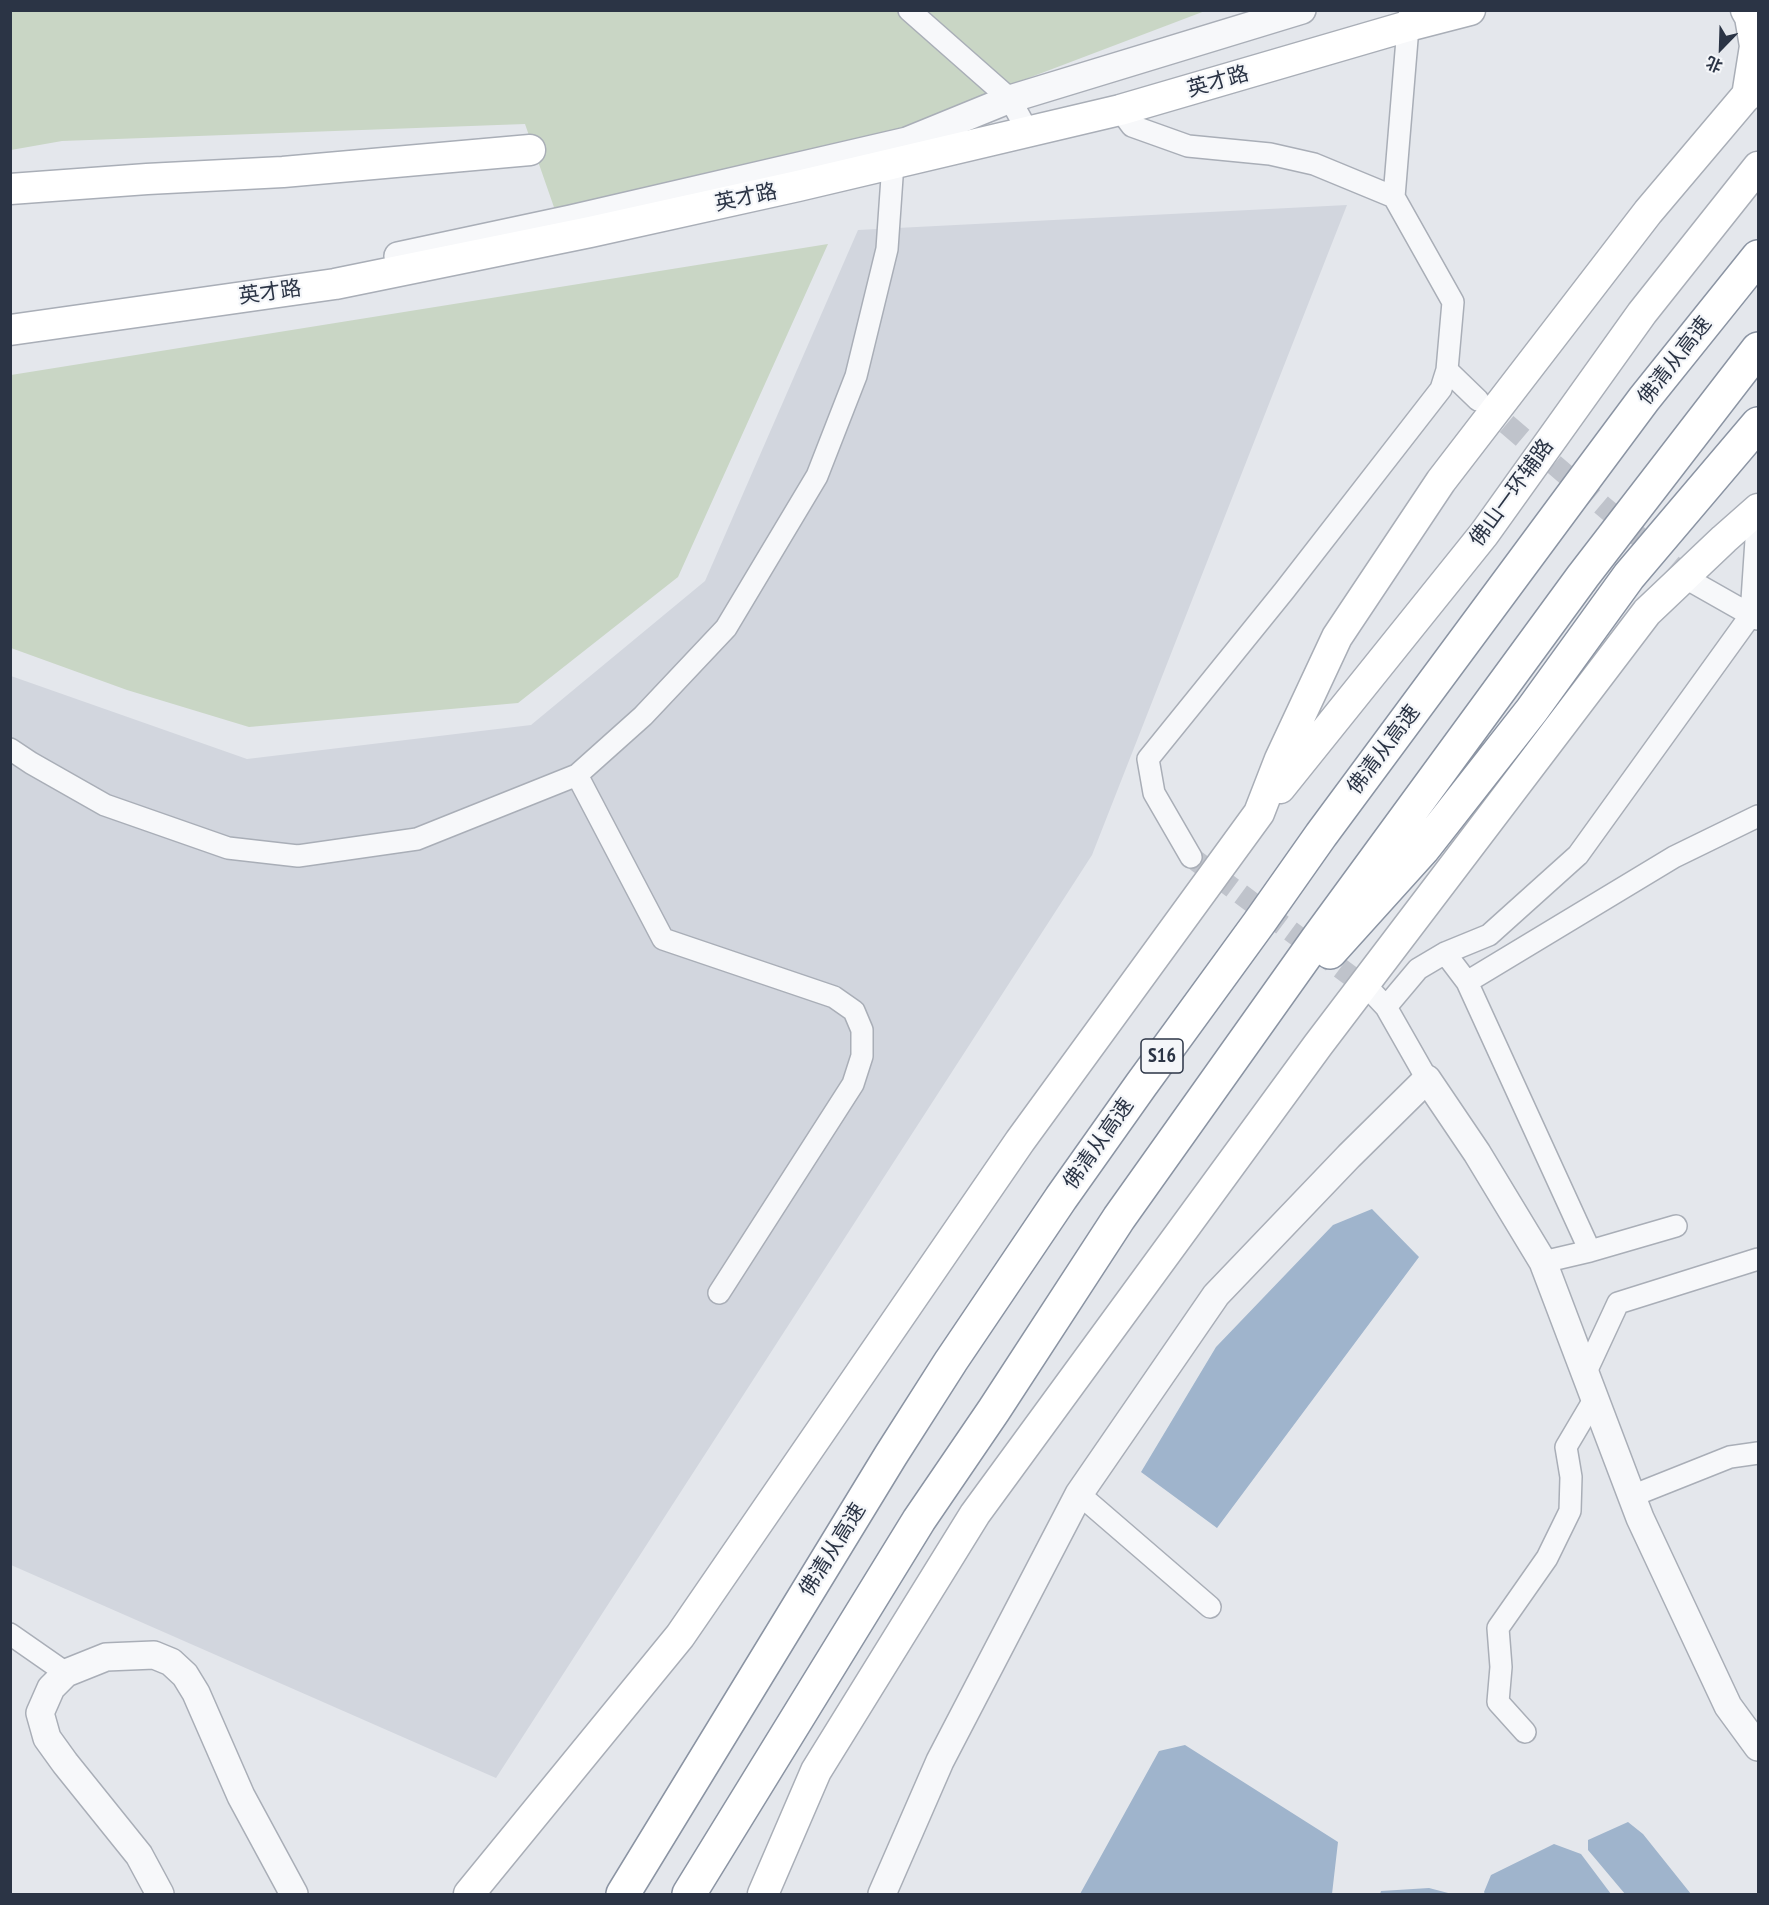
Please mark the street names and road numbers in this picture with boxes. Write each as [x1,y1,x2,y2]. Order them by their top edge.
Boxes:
street label: 英才路 [1184,61,1252,103]
street label: 英才路 [713,179,779,217]
street label: 英才路 [237,276,303,310]
street label: 佛清从高速 [1633,312,1717,410]
street label: 佛山一环辅路 [1465,435,1559,551]
street label: 佛清从高速 [1342,700,1426,800]
road number: S16 [1141,1039,1183,1073]
street label: 佛清从高速 [1059,1094,1139,1194]
street label: 佛清从高速 [794,1499,872,1601]

